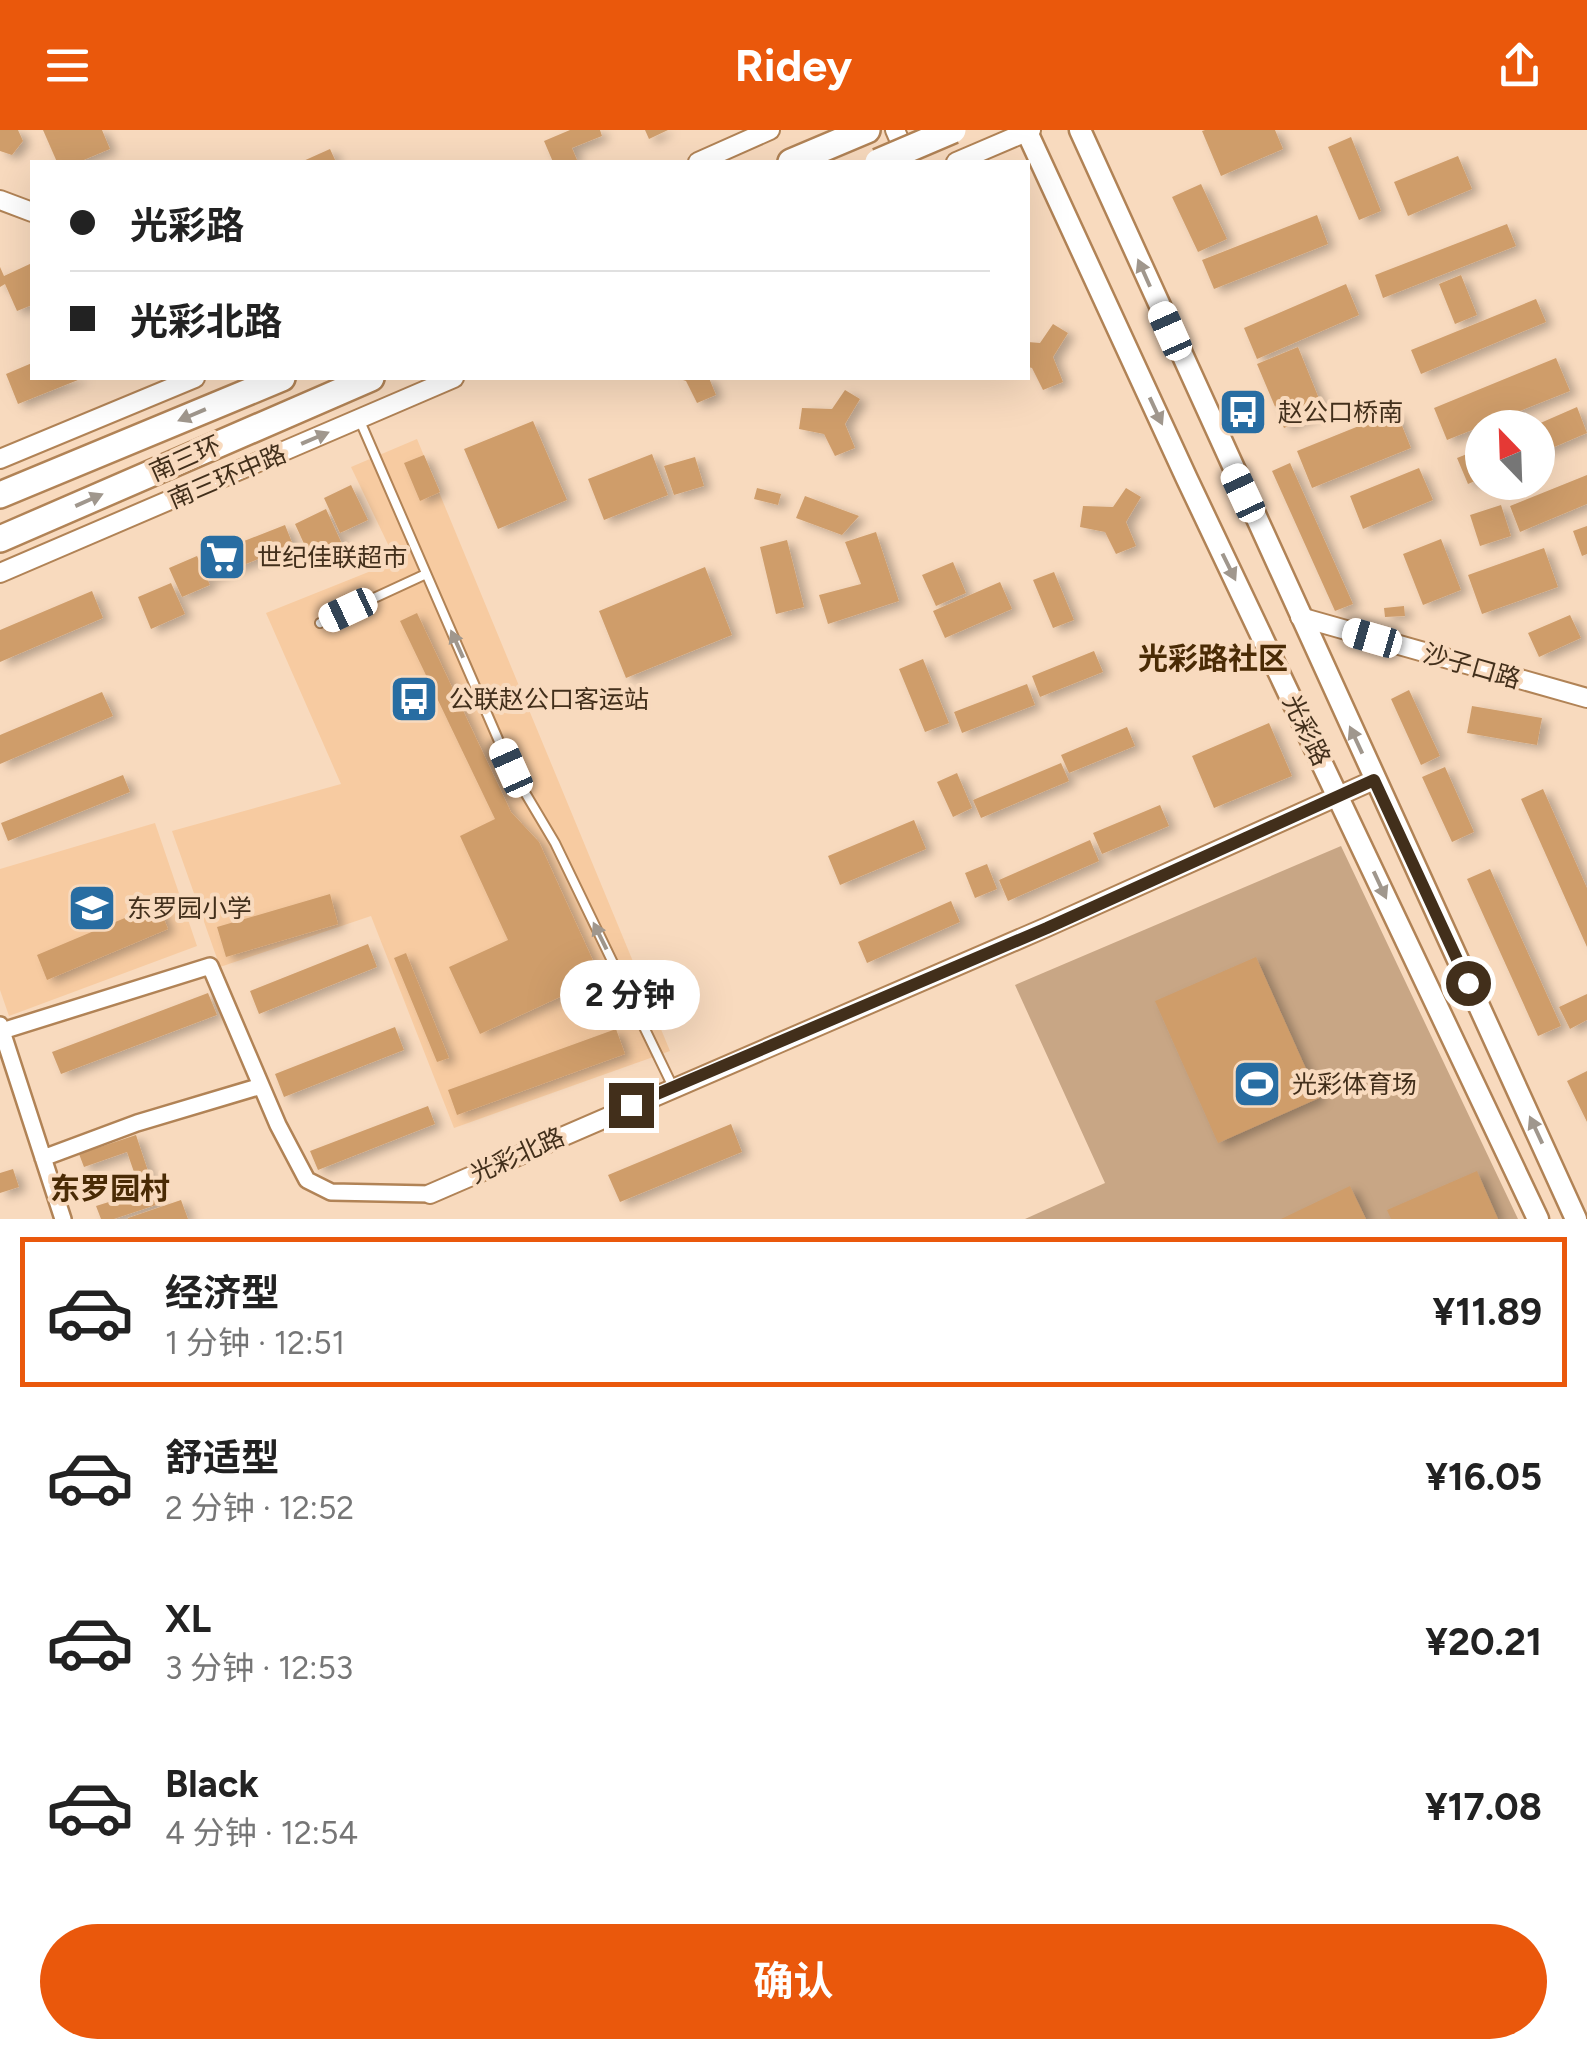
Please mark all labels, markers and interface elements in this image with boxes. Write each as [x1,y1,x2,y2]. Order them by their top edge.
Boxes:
icon: menu [40,38,95,93]
text: Ridey [735,38,852,92]
icon: share [1492,38,1547,93]
text: 光彩路 [130,203,244,249]
one-way arrow [1136,258,1152,288]
car [1144,297,1196,365]
text: 光彩北路 [130,299,282,345]
bus stop icon: 赵公口桥南 [1217,386,1269,438]
one-way arrow [1147,397,1164,426]
place label: 赵公口桥南 [1278,397,1403,427]
one-way arrow [177,407,207,423]
north arrow [1465,410,1555,500]
map controls [1465,410,1555,500]
street label: 南三环 [145,429,225,487]
one-way arrow [300,430,330,446]
street label: 南三环中路 [164,438,290,514]
car [1217,459,1269,527]
one-way arrow [74,492,104,508]
supermarket icon: 世纪佳联超市 [196,531,248,583]
place label: 世纪佳联超市 [257,542,407,572]
one-way arrow [1220,552,1237,581]
car [314,584,382,636]
car [1339,615,1405,661]
one-way arrow [449,629,465,659]
street label: 沙子口路 [1420,638,1524,694]
district label: 光彩路社区 [1138,640,1288,677]
bus stop icon: 公联赵公口客运站 [388,673,440,725]
place label: 公联赵公口客运站 [449,684,649,714]
street label: 光彩路 [1277,690,1337,770]
one-way arrow [1348,725,1364,755]
car [485,734,537,802]
one-way arrow [1372,870,1389,899]
school or university icon: 东罗园小学 [66,882,118,934]
place label: 东罗园小学 [127,893,252,923]
one-way arrow [591,921,608,950]
callout: 2 分钟 [561,960,701,1030]
route start [1446,961,1491,1006]
text: 2 分钟 [585,976,675,1014]
sports icon: 光彩体育场 [1231,1058,1283,1110]
place label: 光彩体育场 [1292,1069,1417,1099]
route end [609,1083,654,1128]
one-way arrow [1527,1116,1544,1145]
street label: 光彩北路 [465,1121,569,1189]
district label: 东罗园村 [50,1170,170,1207]
icon: car [45,1267,135,1357]
text: 经济型 [165,1270,279,1316]
text: ¥11.89 [1433,1289,1542,1335]
text: 1 分钟 · 12:51 [165,1324,345,1362]
icon: car [45,1432,135,1522]
text: 舒适型 [165,1435,279,1481]
text: ¥16.05 [1425,1454,1542,1500]
text: 2 分钟 · 12:52 [165,1489,354,1527]
text: XL [165,1596,211,1642]
icon: car [45,1597,135,1687]
text: ¥20.21 [1425,1619,1542,1665]
text: 3 分钟 · 12:53 [165,1649,353,1687]
text: Black [165,1761,259,1807]
icon: car [45,1762,135,1852]
text: ¥17.08 [1425,1784,1542,1830]
text: 4 分钟 · 12:54 [165,1814,358,1852]
button: 确认 [40,1924,1547,2039]

